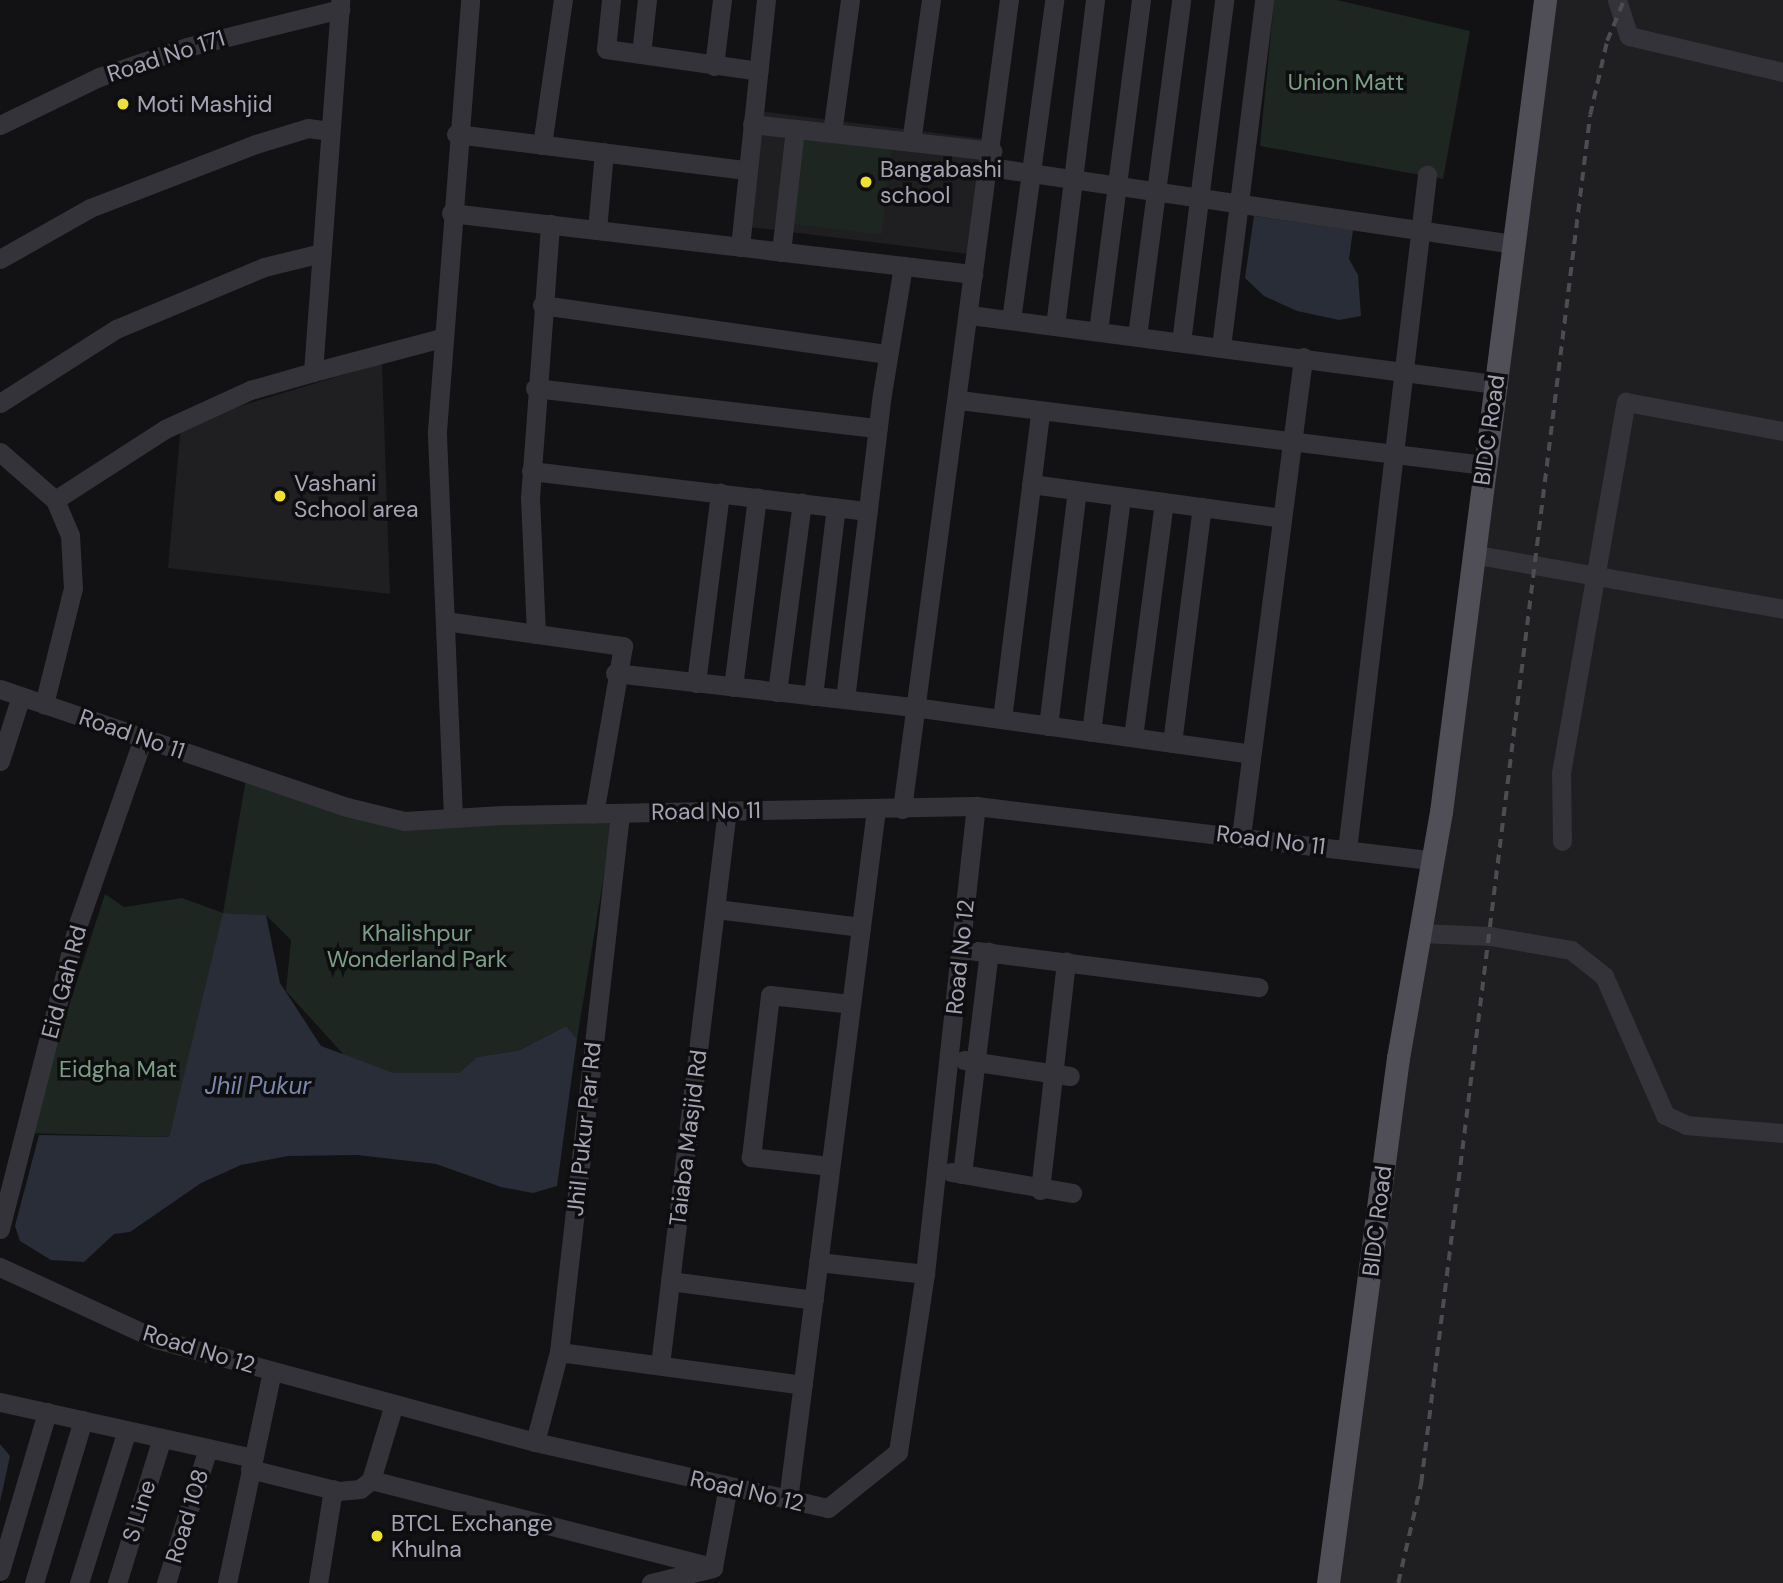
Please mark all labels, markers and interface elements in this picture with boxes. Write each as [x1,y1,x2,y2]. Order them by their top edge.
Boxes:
street label: Road No 171 [104,24,228,88]
park label: Union Matt [1288,68,1404,96]
place label: Moti Mashjid [137,90,272,118]
marker: Moti Mashjid [115,96,131,112]
place label: Bangabashi school [880,155,1002,209]
marker: Bangabashi school [858,174,874,190]
street label: BIDC Road [1468,373,1510,487]
place label: Vashani School area [294,469,418,523]
marker: Vashani School area [272,488,288,504]
street label: Road No 11 [76,703,188,765]
street label: Road No 11 [651,796,761,826]
street label: Road No 11 [1215,820,1327,860]
street label: Road No 12 [940,898,980,1016]
park label: Khalishpur Wonderland Park [327,919,507,973]
street label: Eid Gah Rd [36,923,92,1041]
street label: Jhil Pukur Par Rd [561,1041,607,1217]
street label: Taiaba Masjid Rd [664,1048,712,1228]
park label: Eidgha Mat [59,1055,177,1083]
water label: Jhil Pukur [205,1072,311,1100]
street label: BIDC Road [1357,1164,1397,1278]
street label: Road No 12 [140,1319,258,1379]
street label: Road No 12 [688,1465,806,1517]
street label: Road 108 [160,1466,214,1566]
street label: S Line [117,1477,161,1545]
place label: BTCL Exchange Khulna [391,1509,553,1563]
marker: BTCL Exchange Khulna [369,1528,385,1544]

